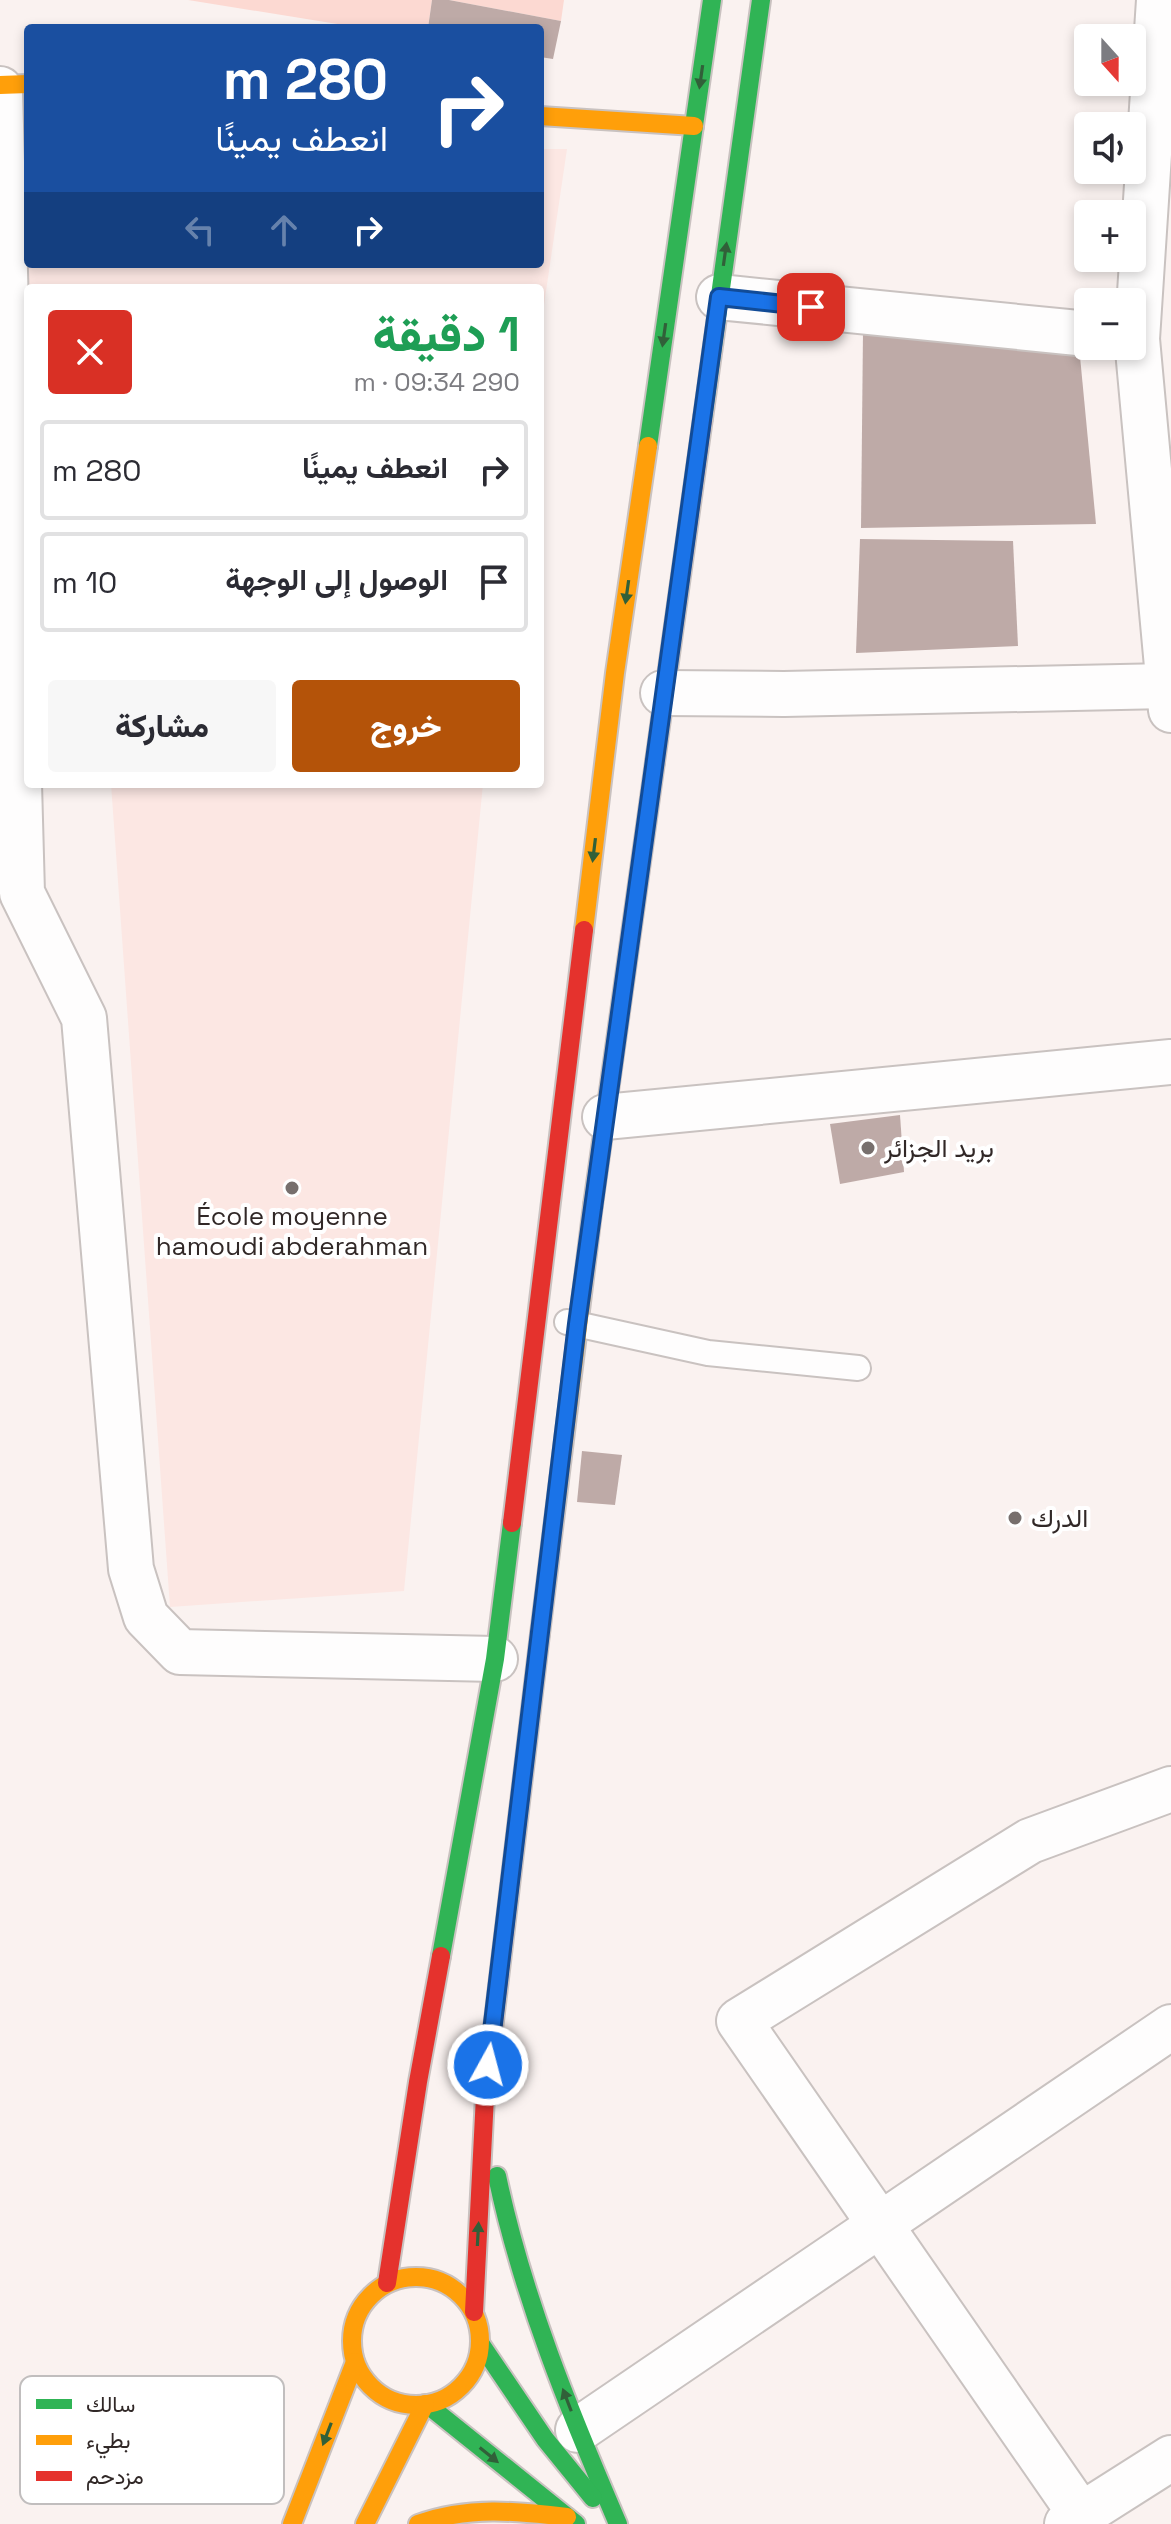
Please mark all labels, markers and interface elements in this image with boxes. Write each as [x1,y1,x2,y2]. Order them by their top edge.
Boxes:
north arrow [1074,24,1146,96]
map controls [1074,24,1146,360]
text: 280 m [223,44,388,115]
icon: right [416,56,520,160]
one-way arrow [694,65,707,90]
button: sound [1074,112,1146,184]
text: انعطف يمينًا [215,116,388,162]
button: + [1074,200,1146,272]
icon: left [178,208,222,252]
icon: ahead [262,208,306,252]
icon: right [346,208,390,252]
one-way arrow [719,241,732,266]
pin [777,273,845,341]
icon: arrive [789,285,833,329]
button: − [1074,288,1146,360]
text: 1 دقيقة [372,304,520,365]
button: close [48,310,132,394]
one-way arrow [657,322,670,347]
text: 290 m · 09:34 [353,365,520,399]
text: انعطف يمينًا [302,448,448,487]
icon: right [472,448,516,492]
text: 280 m [52,451,142,490]
text: الوصول إلى الوجهة [225,560,448,599]
icon: arrive [472,560,516,604]
text: 10 m [52,563,117,602]
one-way arrow [620,580,633,605]
button: مشاركة [48,680,276,772]
button: خروج [292,680,520,772]
one-way arrow [587,838,600,863]
place label: بريد الجزائر [883,1131,994,1165]
marker: بريد الجزائر [859,1139,877,1157]
marker: École moyenne hamoudi abderahman [283,1179,301,1197]
place label: École moyenne hamoudi abderahman [156,1199,428,1263]
place label: الدرك [1031,1501,1088,1535]
marker: الدرك [1006,1509,1024,1527]
position arrow [446,2023,530,2107]
one-way arrow [471,2221,484,2246]
legend [20,2376,284,2504]
one-way arrow [560,2388,573,2412]
text: سالك [86,2390,135,2418]
one-way arrow [320,2422,333,2446]
text: بطيء [86,2426,131,2459]
one-way arrow [479,2446,499,2463]
text: مزدحم [86,2462,144,2491]

